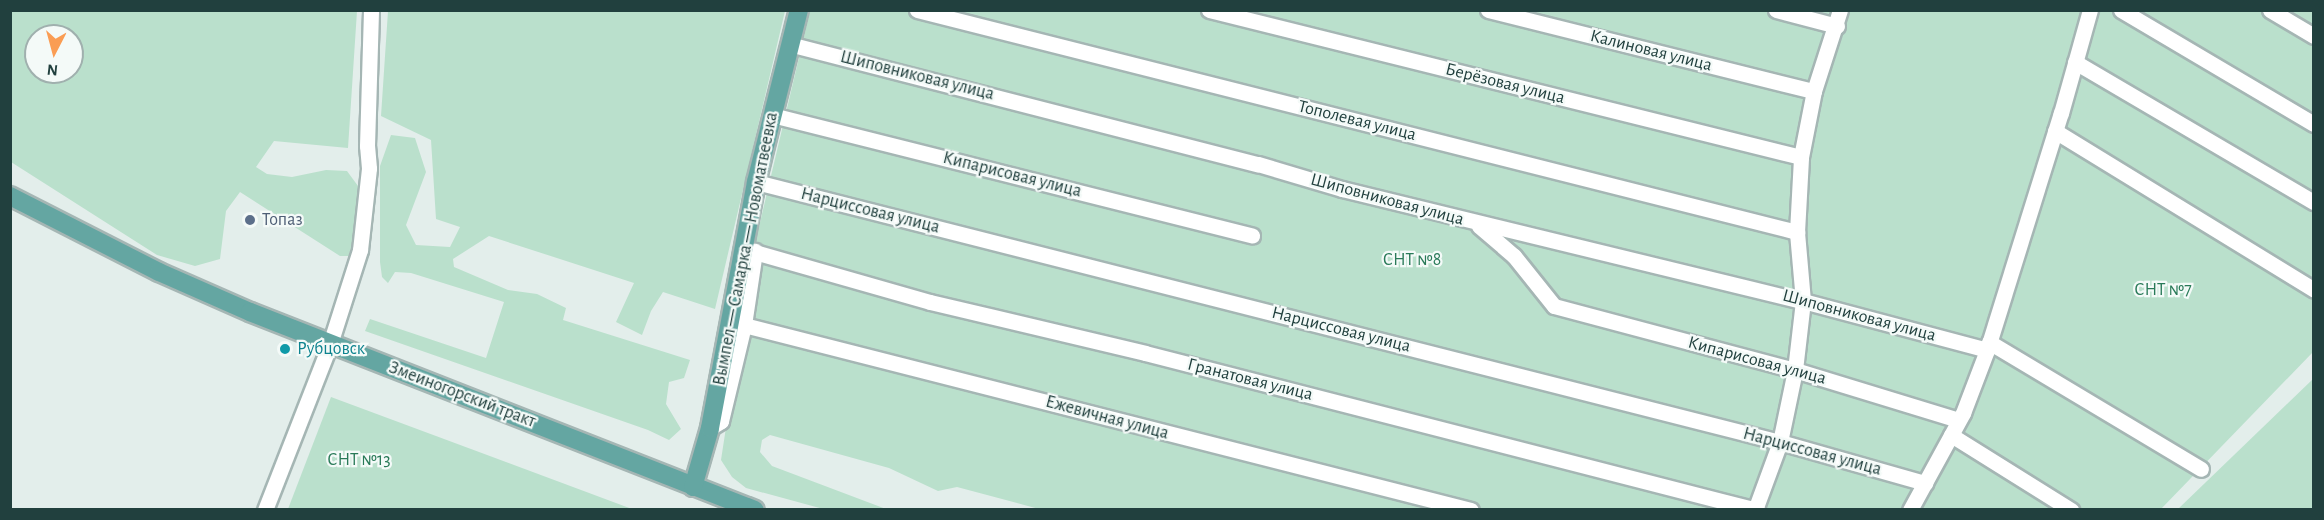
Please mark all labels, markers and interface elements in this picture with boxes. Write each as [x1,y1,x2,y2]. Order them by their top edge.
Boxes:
north arrow [24,24,84,84]
street label: Калиновая улица [1588,25,1714,77]
street label: Шиповниковая улица [838,46,996,106]
street label: Берёзовая улица [1443,59,1567,109]
text: N [46,61,59,78]
street label: Тополевая улица [1296,96,1418,146]
street label: Вымпел — Самарка — Новоматвеевка [709,110,783,388]
street label: Кипарисовая улица [940,147,1084,203]
street label: Шиповниковая улица [1308,169,1466,231]
street label: Нарциссовая улица [798,183,942,239]
place label: Топаз [262,209,303,231]
marker: Топаз [243,213,257,227]
park label: СНТ №8 [1383,249,1441,271]
park label: СНТ №7 [2134,279,2192,301]
street label: Шиповниковая улица [1780,285,1938,347]
street label: Нарциссовая улица [1269,302,1413,358]
street label: Кипарисовая улица [1686,332,1828,390]
place label: Рубцовск [297,338,365,360]
marker: Рубцовск [278,342,292,356]
street label: Гранатовая улица [1185,354,1315,406]
street label: Змеиногорский тракт [386,357,538,433]
street label: Ежевичная улица [1043,391,1171,445]
street label: Нарциссовая улица [1740,423,1884,481]
park label: СНТ №13 [327,449,391,471]

